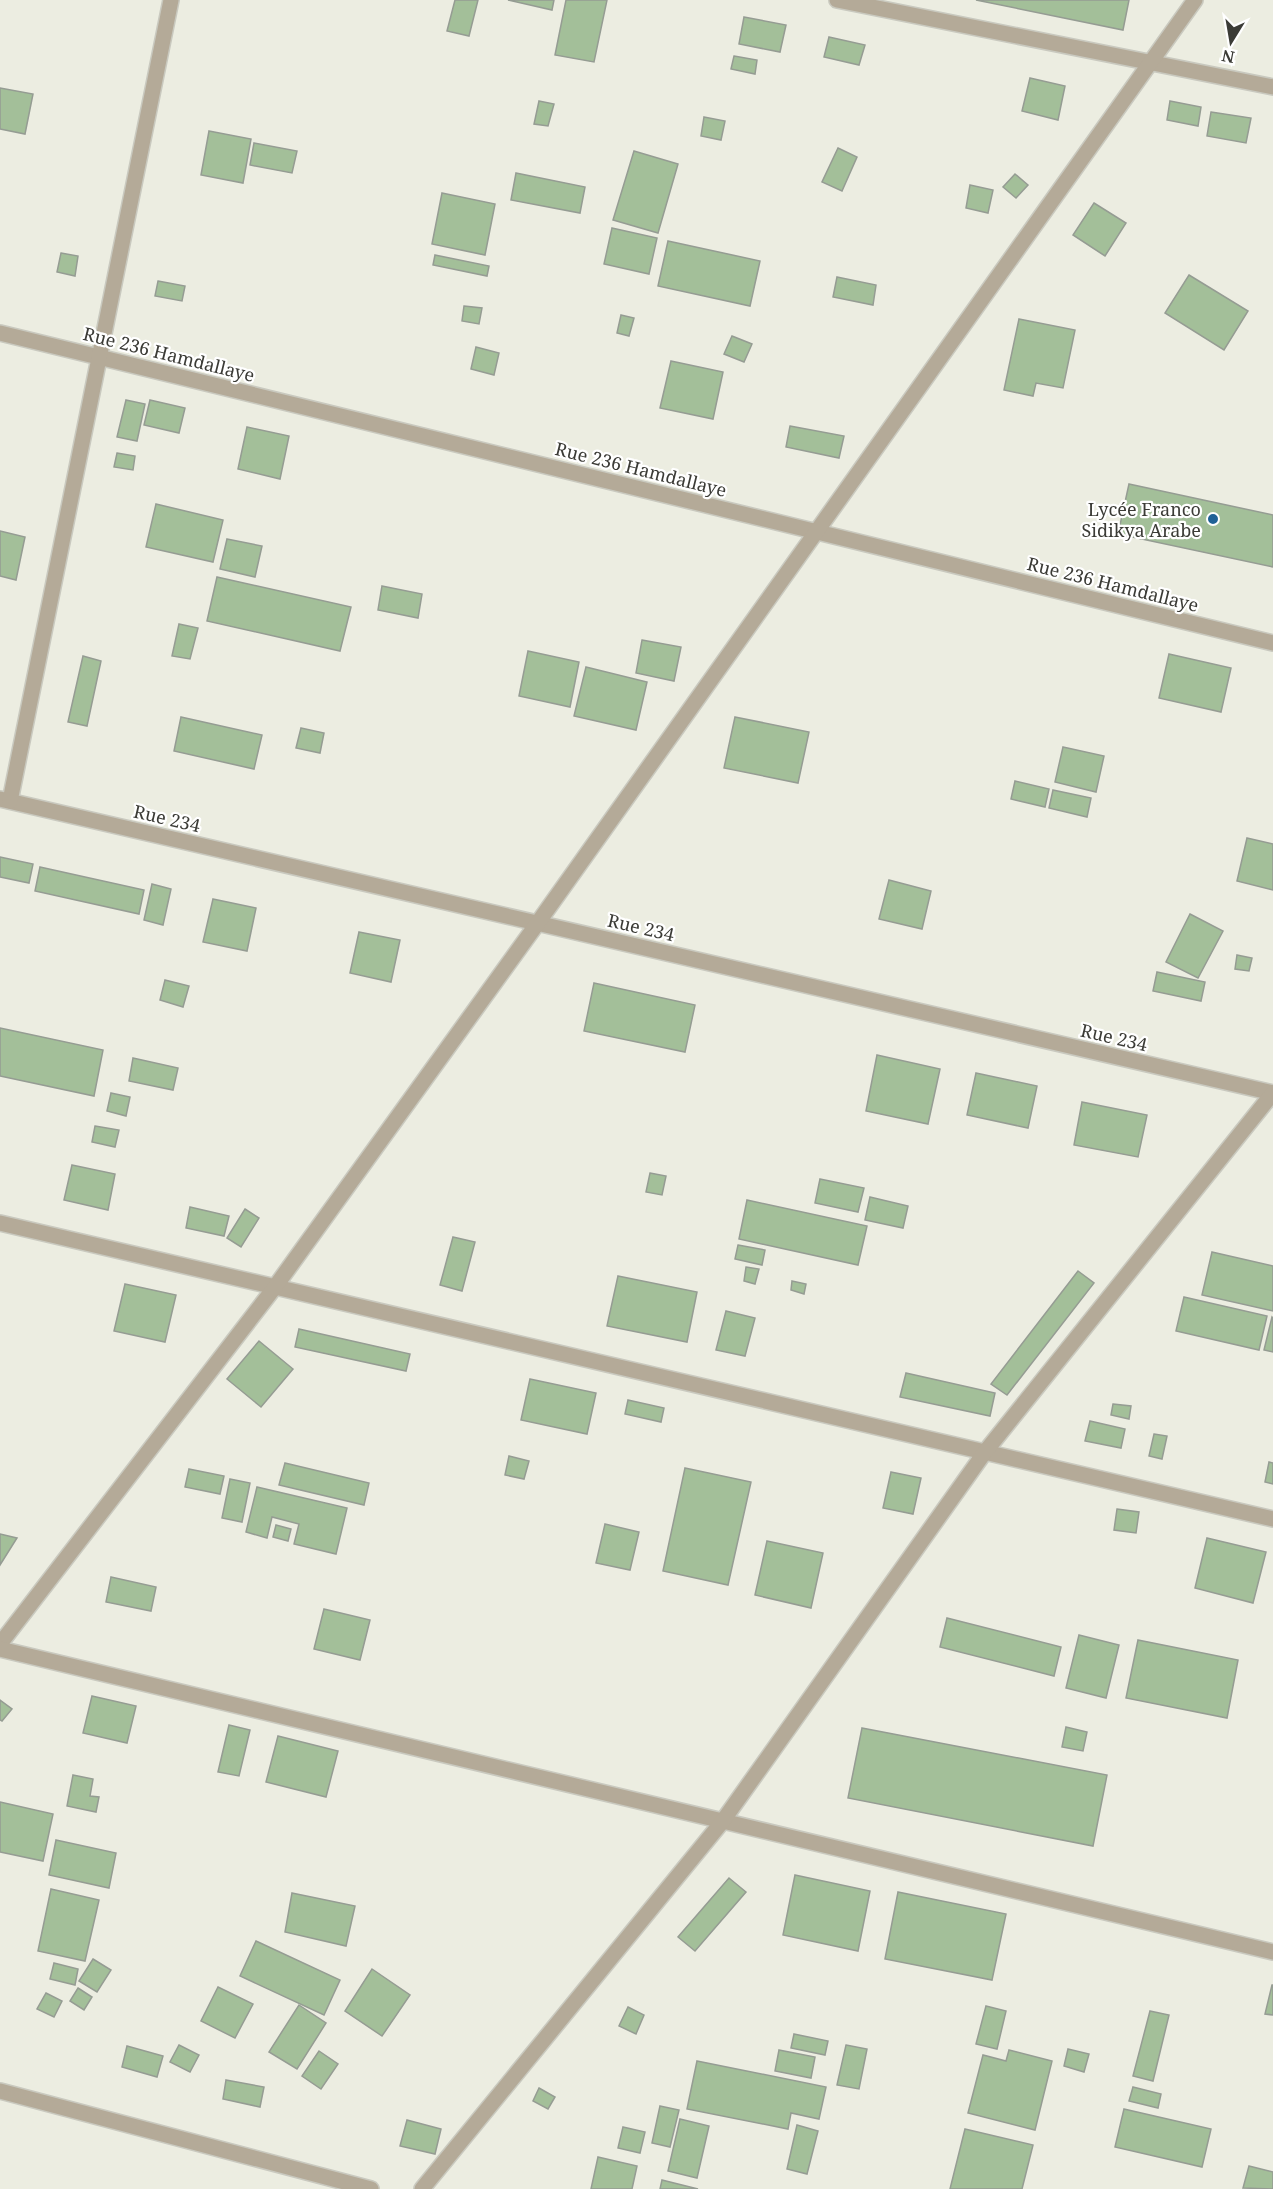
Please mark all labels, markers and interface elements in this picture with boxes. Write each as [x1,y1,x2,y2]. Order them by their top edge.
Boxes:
north arrow [1201,12,1261,72]
text: N [1219,45,1236,69]
street label: Rue 236 Hamdallaye [81,321,257,387]
street label: Rue 236 Hamdallaye [553,436,729,502]
place label: Lycée Franco Sidikya Arabe [1081,497,1201,542]
marker: Lycée Franco Sidikya Arabe [1206,512,1220,526]
street label: Rue 236 Hamdallaye [1025,551,1201,617]
street label: Rue 234 [131,799,203,837]
street label: Rue 234 [605,908,677,946]
street label: Rue 234 [1078,1018,1150,1056]

